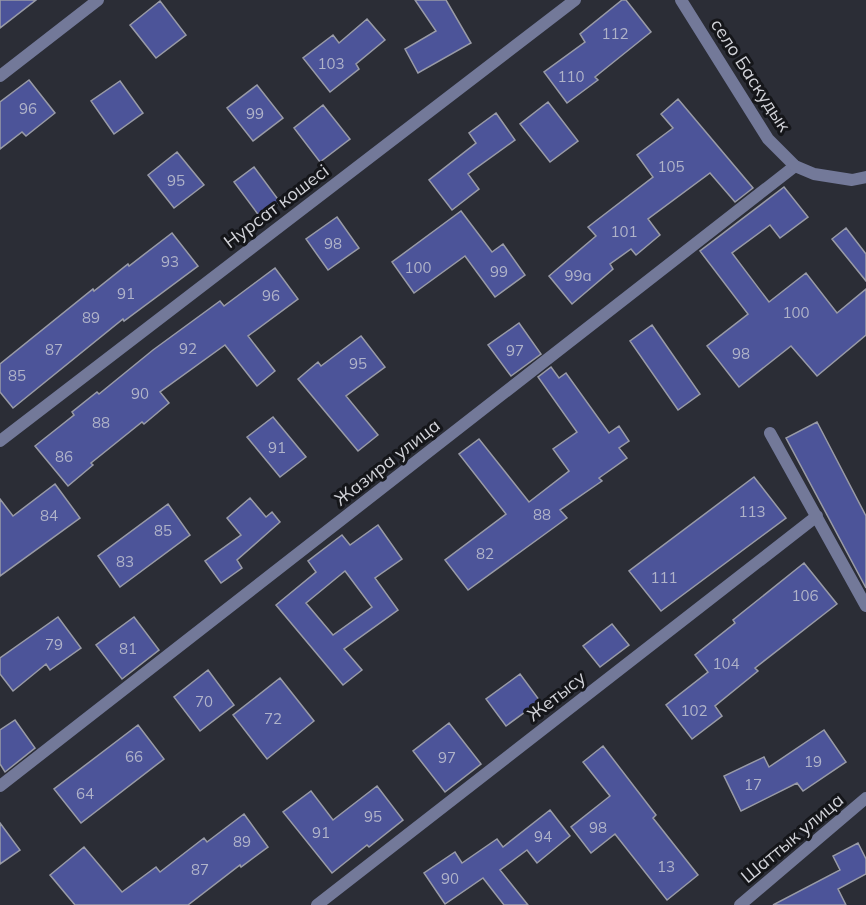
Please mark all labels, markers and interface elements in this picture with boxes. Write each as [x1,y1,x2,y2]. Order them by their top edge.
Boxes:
street label: село Баскудык [706,14,796,136]
house number: 112 [601,24,629,43]
house number: 103 [317,54,345,73]
house number: 110 [557,67,585,86]
house number: 96 [19,99,37,118]
house number: 99 [246,104,264,123]
house number: 105 [657,157,685,176]
street label: Нурсат кошесi [219,159,333,253]
house number: 95 [167,171,185,190]
house number: 101 [610,222,638,241]
house number: 98 [324,234,342,253]
house number: 93 [161,252,179,271]
house number: 100 [404,258,432,277]
house number: 99 [490,262,508,281]
house number: 99а [564,266,592,285]
house number: 91 [117,284,135,303]
house number: 96 [262,286,280,305]
house number: 100 [782,303,810,322]
house number: 89 [82,308,100,327]
house number: 92 [179,339,197,358]
house number: 87 [45,340,63,359]
house number: 97 [506,341,524,360]
house number: 98 [732,344,750,363]
house number: 95 [349,354,367,373]
house number: 85 [8,366,26,385]
house number: 90 [131,384,149,403]
house number: 88 [92,413,110,432]
street label: Жазира улица [330,414,444,510]
house number: 91 [268,438,286,457]
house number: 86 [55,447,73,466]
house number: 113 [738,502,766,521]
house number: 88 [533,505,551,524]
house number: 84 [40,506,58,525]
house number: 85 [154,521,172,540]
house number: 82 [476,544,494,563]
house number: 83 [116,552,134,571]
house number: 111 [650,568,678,587]
house number: 106 [791,586,819,605]
house number: 79 [45,635,63,654]
house number: 81 [119,639,137,658]
house number: 104 [712,654,740,673]
street label: Жетысу [522,666,590,726]
house number: 70 [195,692,213,711]
house number: 102 [680,701,708,720]
house number: 72 [264,709,282,728]
house number: 66 [125,747,143,766]
house number: 97 [438,748,456,767]
house number: 19 [804,752,822,771]
house number: 17 [744,775,762,794]
house number: 64 [76,784,94,803]
street label: Шаттык улица [736,788,848,888]
house number: 95 [364,807,382,826]
house number: 98 [589,818,607,837]
house number: 91 [312,823,330,842]
house number: 94 [534,827,552,846]
house number: 89 [233,832,251,851]
house number: 13 [657,857,675,876]
house number: 87 [191,860,209,879]
house number: 90 [441,869,459,888]

